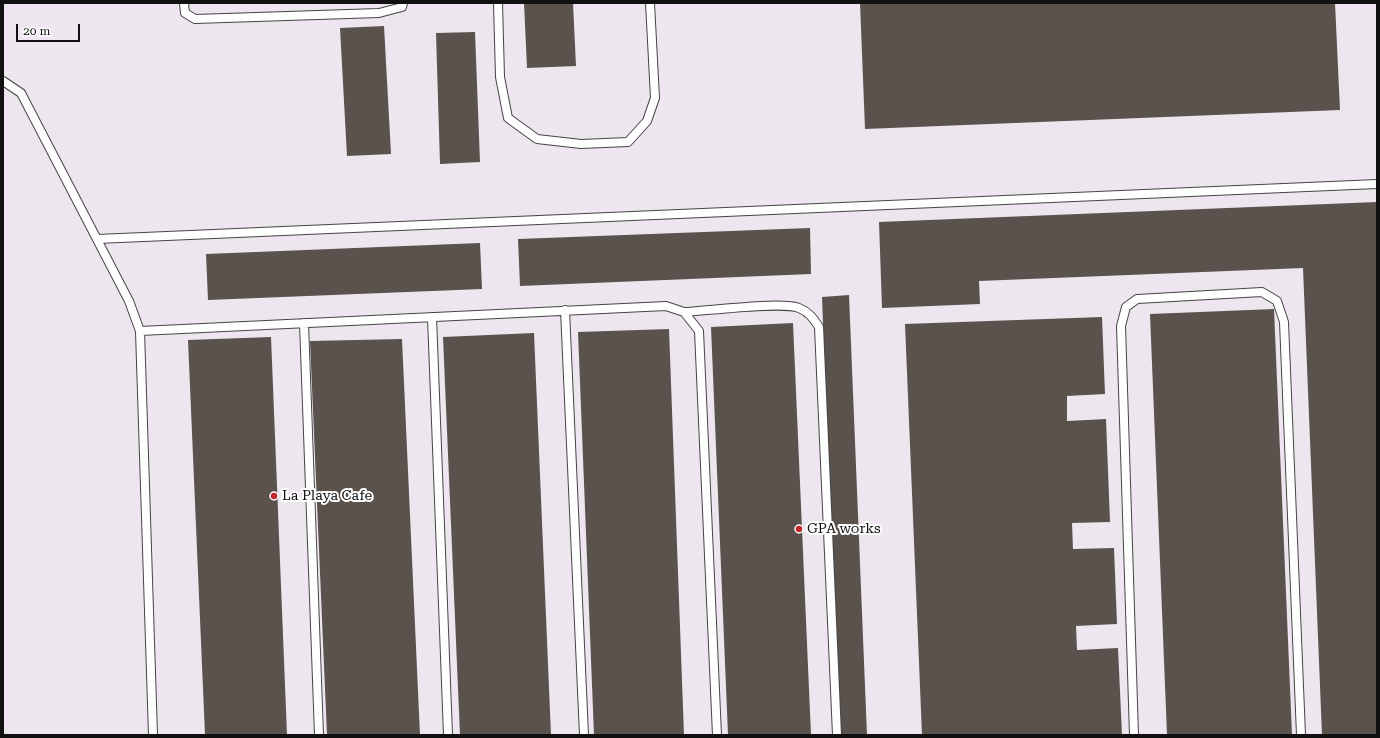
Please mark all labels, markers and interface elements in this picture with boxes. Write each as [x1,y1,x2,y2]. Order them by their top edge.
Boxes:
scale bar [18,16,82,42]
text: 20 m [23,24,50,38]
place label: La Playa Cafe [282,488,372,504]
marker: La Playa Cafe [269,491,279,501]
place label: GPA works [807,521,881,537]
marker: GPA works [794,524,804,534]

